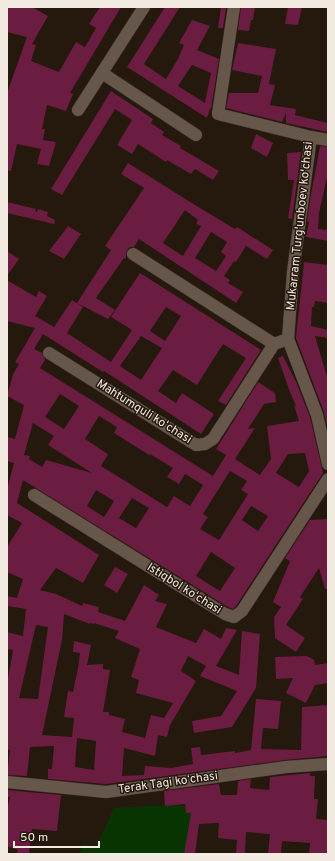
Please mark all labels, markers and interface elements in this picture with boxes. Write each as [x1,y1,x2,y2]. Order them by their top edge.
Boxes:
street label: Mukarram Turg'unboev ko'chasi [283,141,317,311]
street label: Mahtumquli koʻchasi [93,376,195,448]
street label: Istiqbol koʻchasi [143,560,225,618]
street label: Terak Tagi koʻchasi [117,768,219,798]
scale bar [14,823,99,849]
text: 50 m [20,830,48,846]

